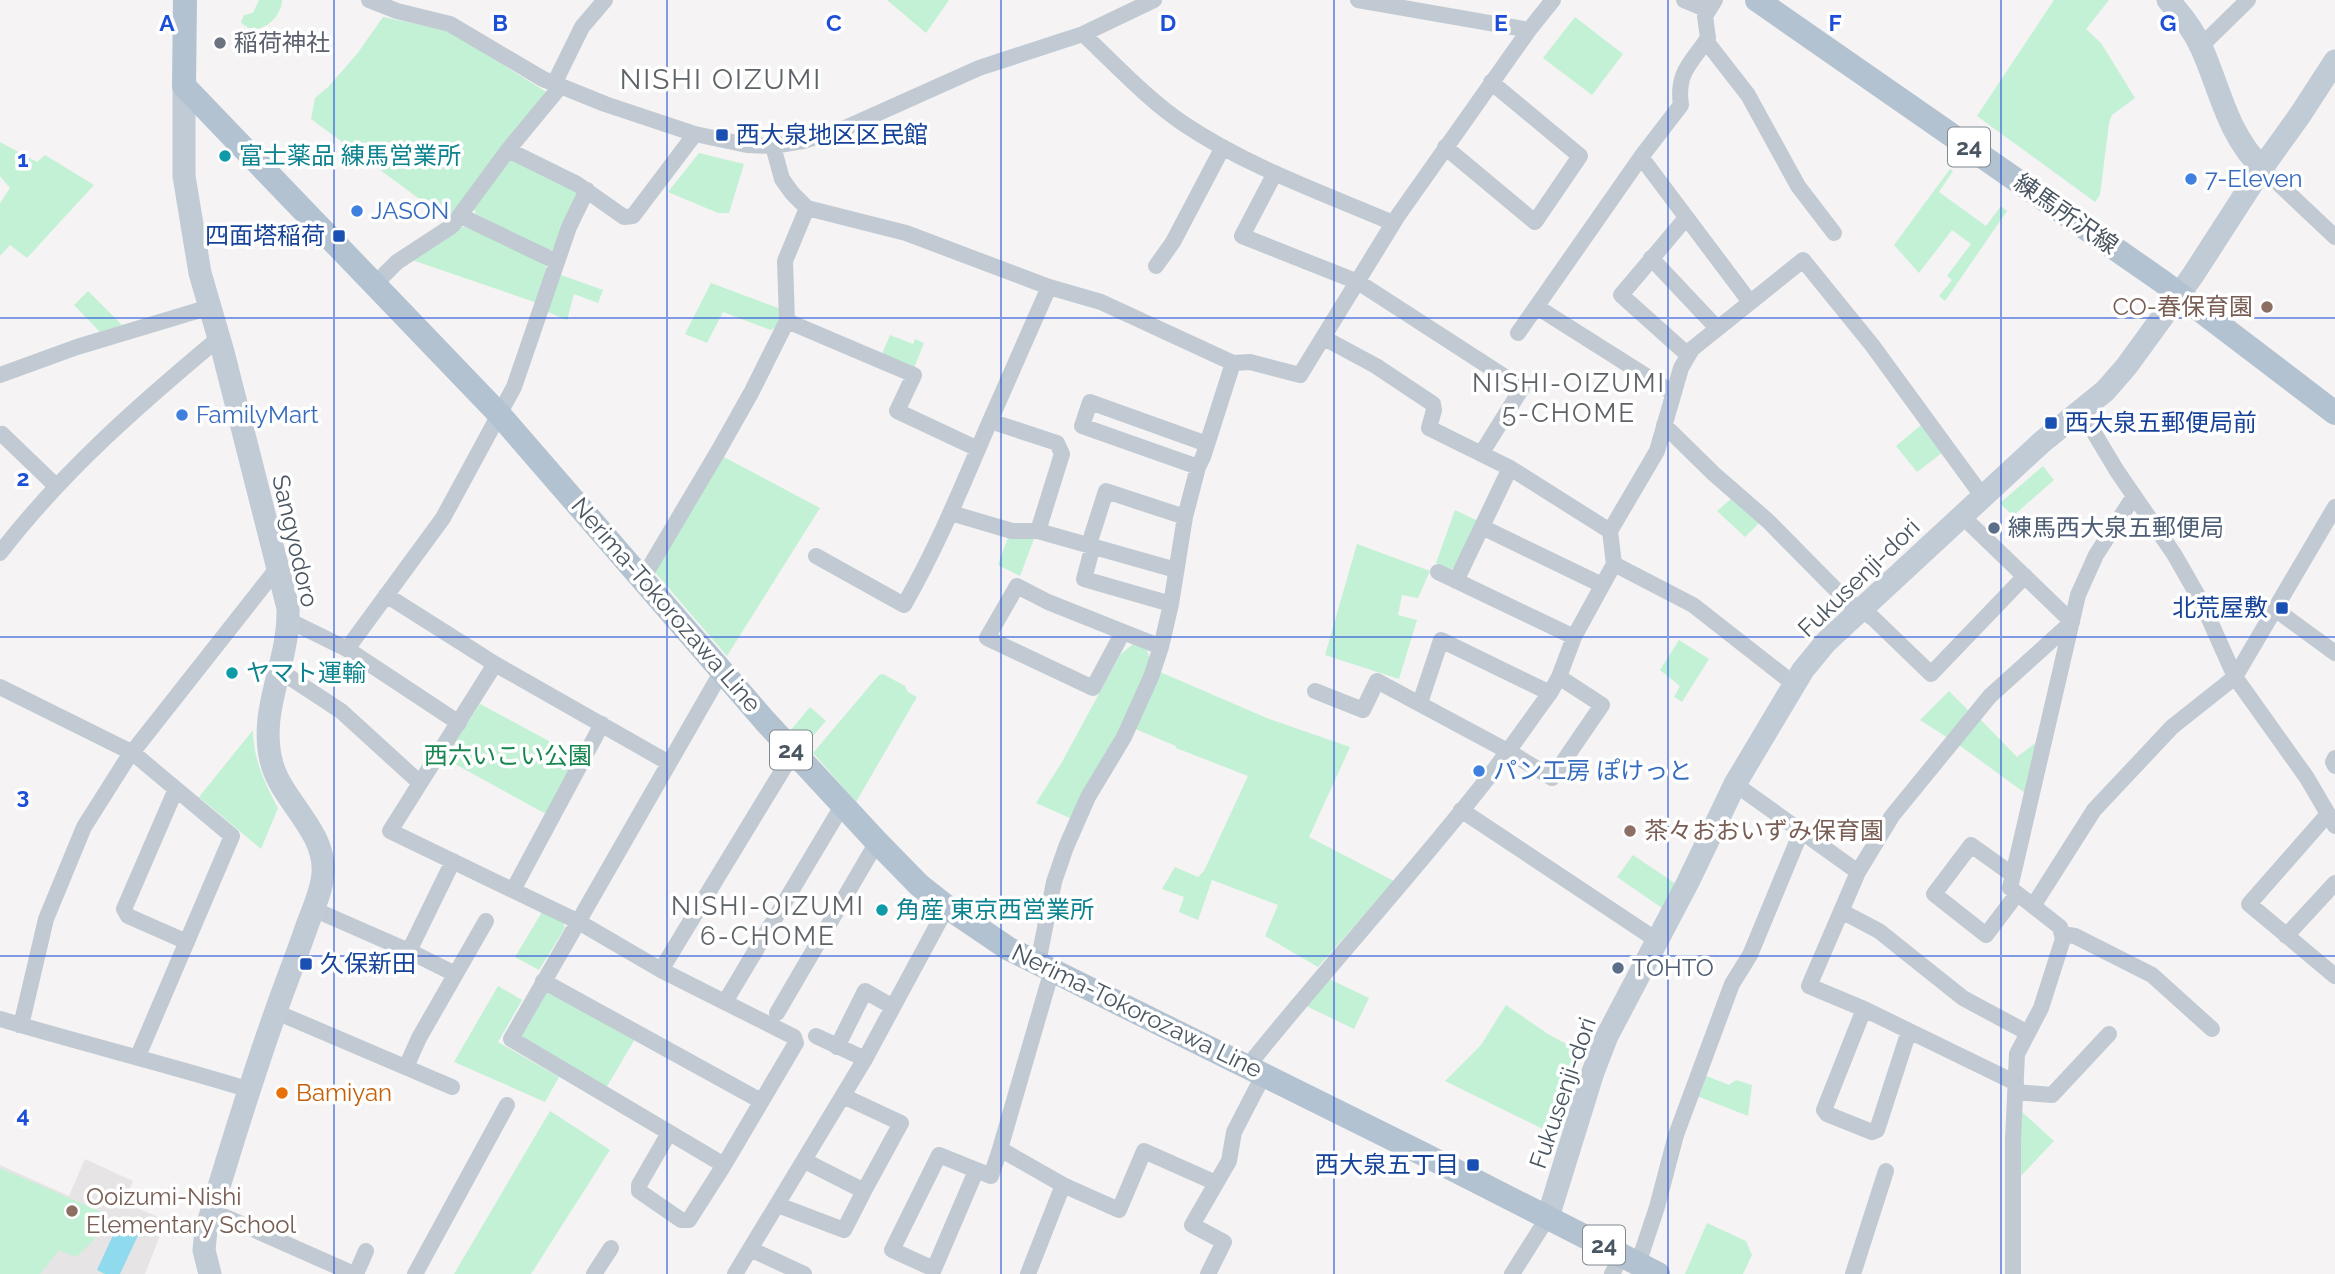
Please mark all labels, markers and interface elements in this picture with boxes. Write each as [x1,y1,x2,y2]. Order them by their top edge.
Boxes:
text: A [159,9,175,36]
text: B [492,9,508,36]
text: C [826,9,842,36]
text: D [1160,9,1176,36]
text: E [1494,9,1508,36]
text: F [1828,9,1842,36]
text: G [2160,9,2176,36]
place label: 稲荷神社 [234,28,330,57]
marker: 稲荷神社 [212,35,228,51]
district label: NISHI OIZUMI [620,63,822,96]
place label: 西大泉地区区民館 [736,120,928,149]
marker: 西大泉地区区民館 [714,127,730,143]
road number: 24 [1948,128,1990,166]
place label: 富士薬品 練馬営業所 [239,141,461,170]
text: 1 [17,145,29,172]
marker: 富士薬品 練馬営業所 [217,148,233,164]
place label: 7-Eleven [2205,164,2303,193]
street label: 練馬所沢線 [2009,167,2124,260]
marker: 7-Eleven [2183,171,2199,187]
place label: JASON [371,196,449,225]
marker: JASON [349,203,365,219]
place label: 四面塔稲荷 [205,221,325,250]
marker: 四面塔稲荷 [331,228,347,244]
place label: CO-春保育園 [2113,292,2253,321]
marker: CO-春保育園 [2259,299,2275,315]
district label: NISHI-OIZUMI 5-CHOME [1472,368,1666,428]
place label: FamilyMart [196,400,319,429]
marker: FamilyMart [174,407,190,423]
place label: 西大泉五郵便局前 [2065,408,2257,437]
marker: 西大泉五郵便局前 [2043,415,2059,431]
text: 2 [17,464,29,491]
street label: Sangyodoro [266,472,325,610]
street label: Nerima-Tokorozawa Line [565,492,767,718]
street label: Fukusenji-dori [1792,512,1926,643]
place label: 練馬西大泉五郵便局 [2008,513,2224,542]
marker: 練馬西大泉五郵便局 [1986,520,2002,536]
place label: 北荒屋敷 [2172,593,2268,622]
marker: 北荒屋敷 [2274,600,2290,616]
place label: ヤマト運輸 [246,658,366,687]
marker: ヤマト運輸 [224,665,240,681]
road number: 24 [770,730,812,770]
park label: 西六いこい公園 [424,741,592,770]
place label: パン工房 ぽけっと [1493,756,1692,785]
marker: パン工房 ぽけっと [1471,763,1487,779]
text: 3 [17,782,29,809]
place label: 茶々おおいずみ保育園 [1644,816,1884,845]
marker: 茶々おおいずみ保育園 [1622,823,1638,839]
district label: NISHI-OIZUMI 6-CHOME [671,891,865,951]
place label: 角産 東京西営業所 [896,895,1094,924]
marker: 角産 東京西営業所 [874,902,890,918]
street label: Nerima-Tokorozawa Line [1007,937,1267,1084]
place label: 久保新田 [320,949,416,978]
place label: TOHTO [1632,953,1714,982]
marker: 久保新田 [298,956,314,972]
marker: TOHTO [1610,960,1626,976]
street label: Fukusenji-dori [1523,1013,1602,1172]
place label: Bamiyan [296,1078,392,1107]
marker: Bamiyan [274,1085,290,1101]
text: 4 [16,1101,30,1128]
place label: 西大泉五丁目 [1315,1150,1459,1179]
marker: 西大泉五丁目 [1465,1157,1481,1173]
place label: Ooizumi-Nishi Elementary School [86,1182,297,1239]
marker: Ooizumi-Nishi Elementary School [64,1203,80,1219]
road number: 24 [1583,1226,1625,1264]

